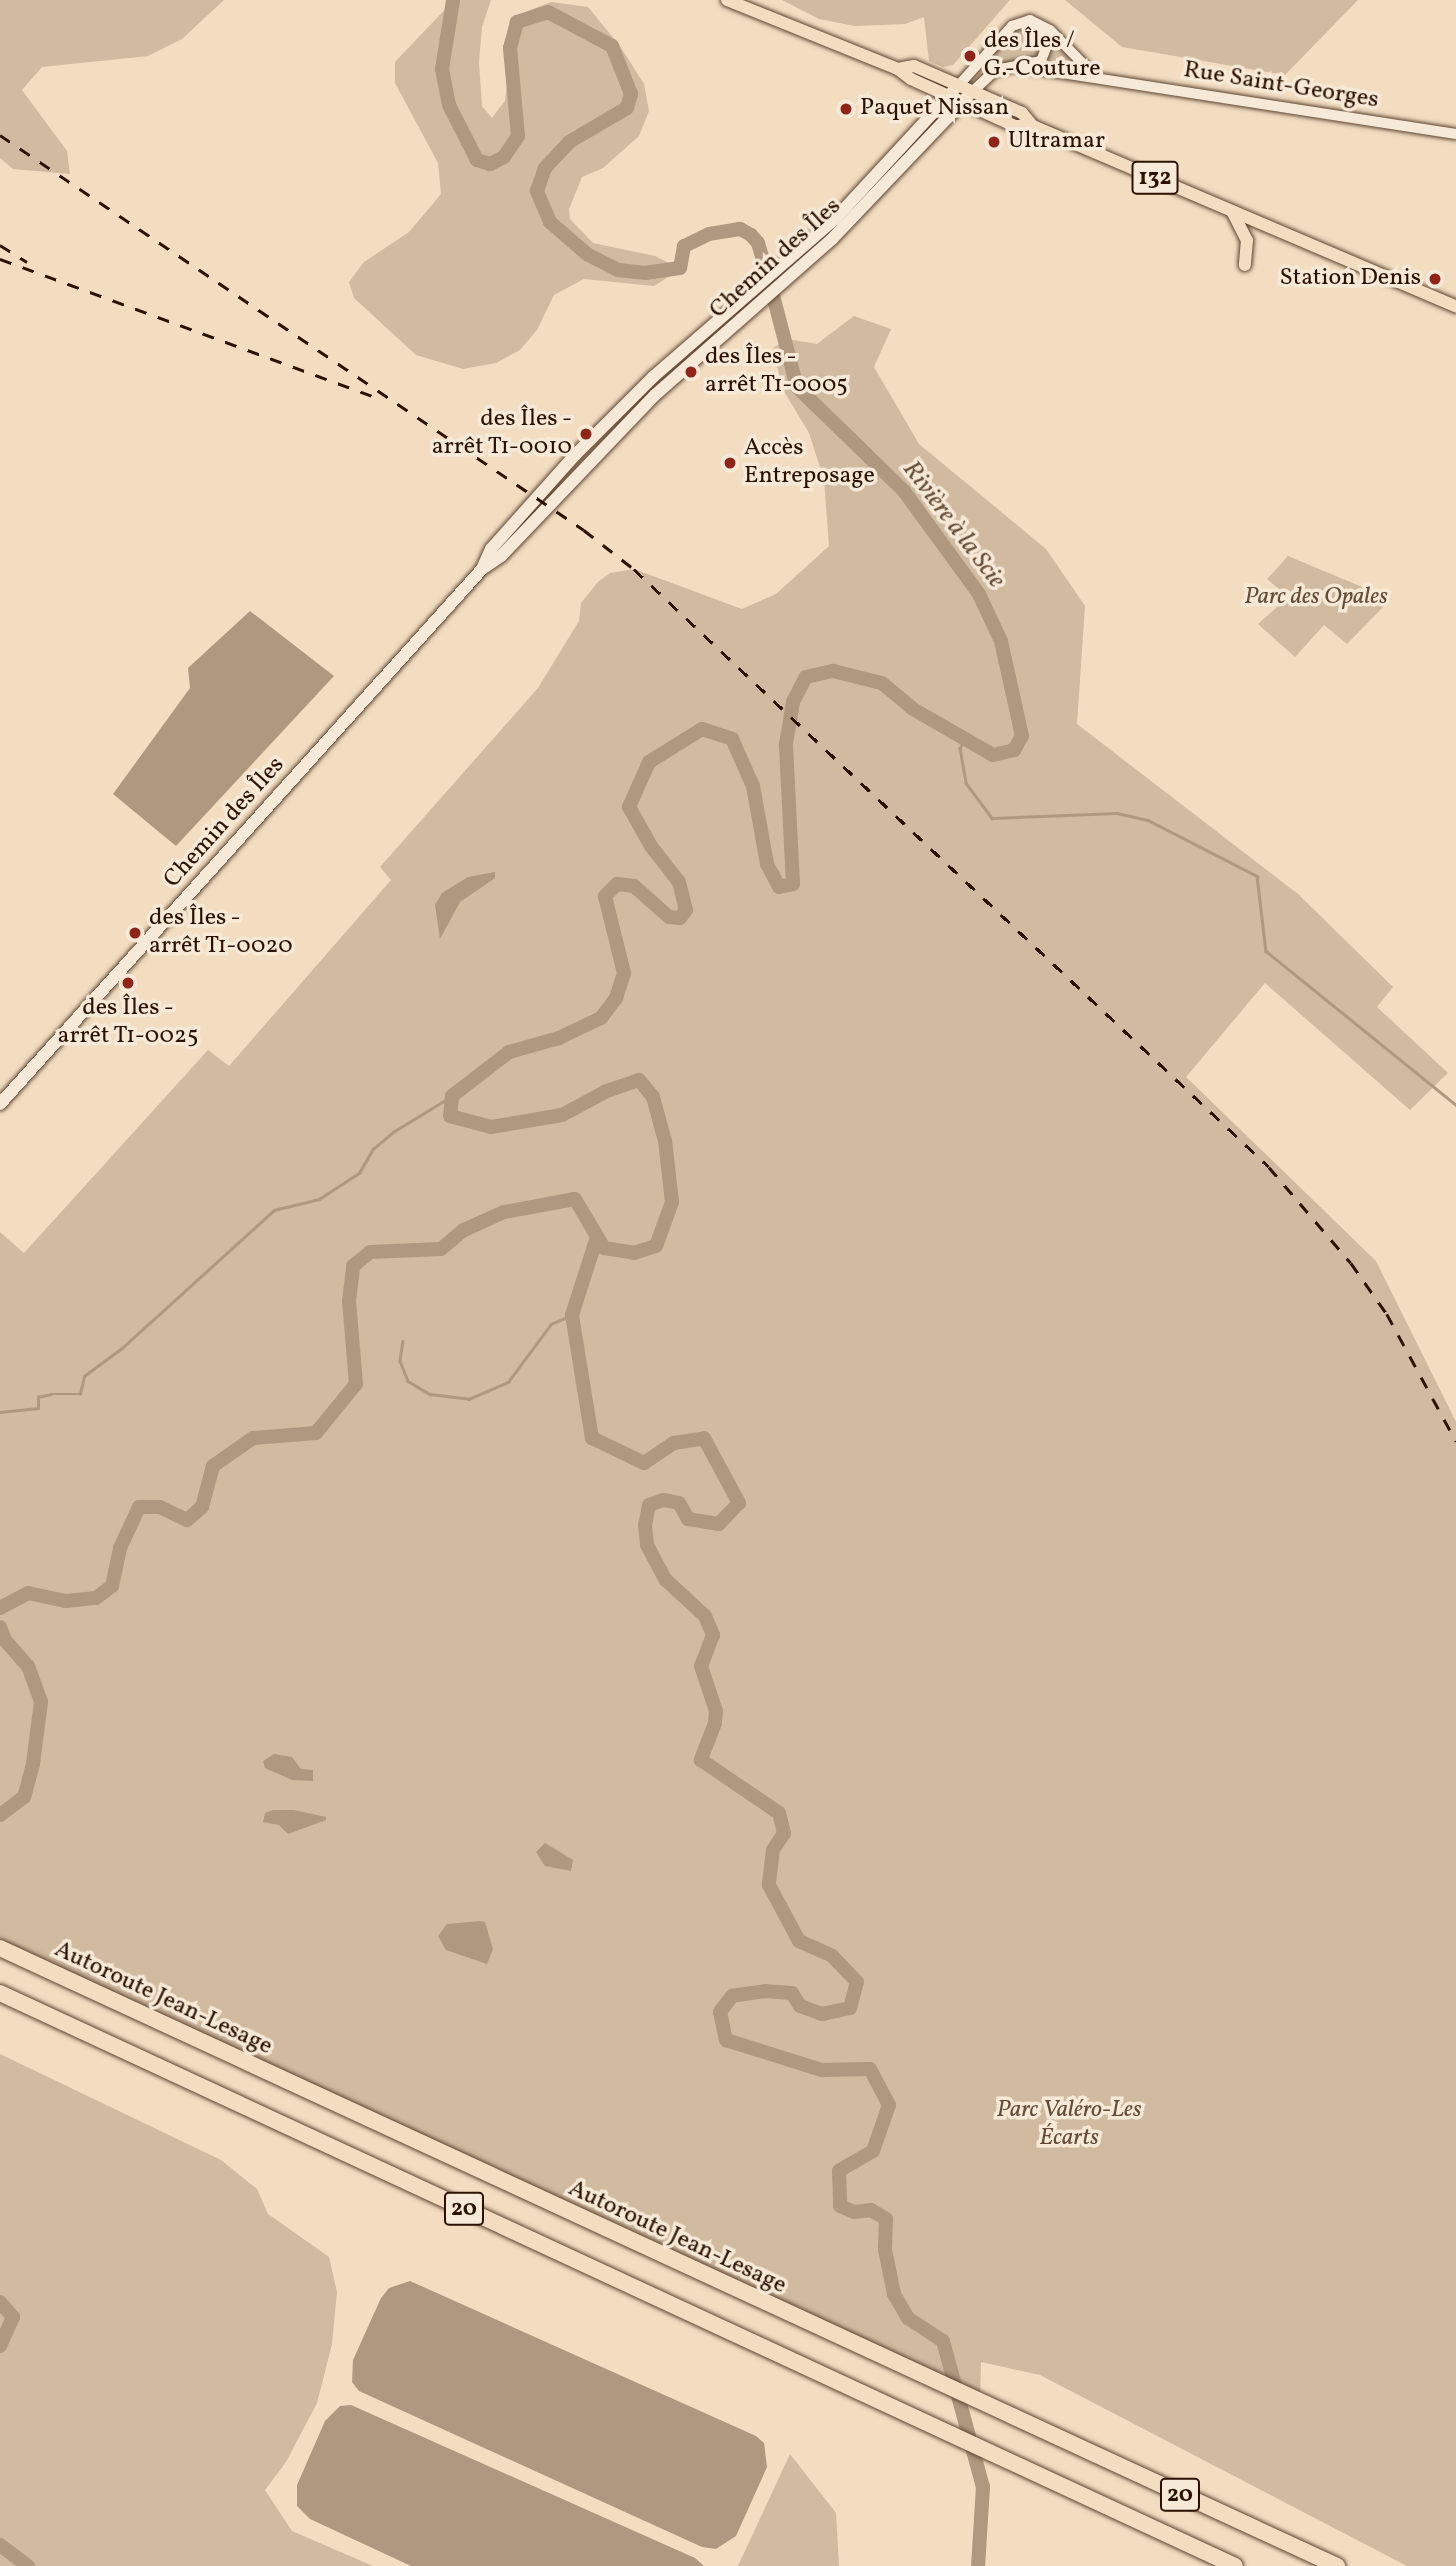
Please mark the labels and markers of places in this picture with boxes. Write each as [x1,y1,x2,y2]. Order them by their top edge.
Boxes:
place label: des Îles / G.-Couture [984,28,1101,84]
marker: des Îles / G.-Couture [962,48,978,64]
place label: Paquet Nissan [860,95,1009,123]
marker: Paquet Nissan [838,101,854,117]
place label: Ultramar [1008,128,1105,156]
marker: Ultramar [986,134,1002,150]
place label: Station Denis [1279,265,1421,293]
marker: Station Denis [1427,271,1443,287]
place label: des Îles - arrêt T1-0005 [705,344,848,400]
marker: des Îles - arrêt T1-0005 [683,364,699,380]
place label: des Îles - arrêt T1-0010 [431,406,572,462]
marker: des Îles - arrêt T1-0010 [578,426,594,442]
place label: Accès Entreposage [744,435,875,491]
marker: Accès Entreposage [722,455,738,471]
place label: des Îles - arrêt T1-0020 [149,905,293,961]
marker: des Îles - arrêt T1-0020 [127,925,143,941]
marker: des Îles - arrêt T1-0025 [120,975,136,991]
place label: des Îles - arrêt T1-0025 [57,995,199,1051]

